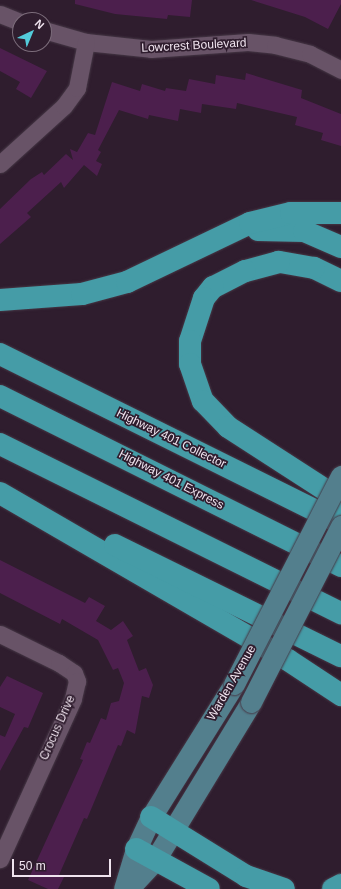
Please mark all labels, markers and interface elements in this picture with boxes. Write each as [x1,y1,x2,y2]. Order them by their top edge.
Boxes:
north arrow [12,12,52,52]
text: N [33,17,47,31]
street label: Lowcrest Boulevard [141,36,247,56]
street label: Highway 401 Collector [114,406,228,472]
street label: Highway 401 Express [116,447,226,513]
street label: Warden Avenue [204,642,260,724]
street label: Crocus Drive [37,693,79,763]
scale bar [14,851,113,877]
text: 50 m [19,859,46,873]

